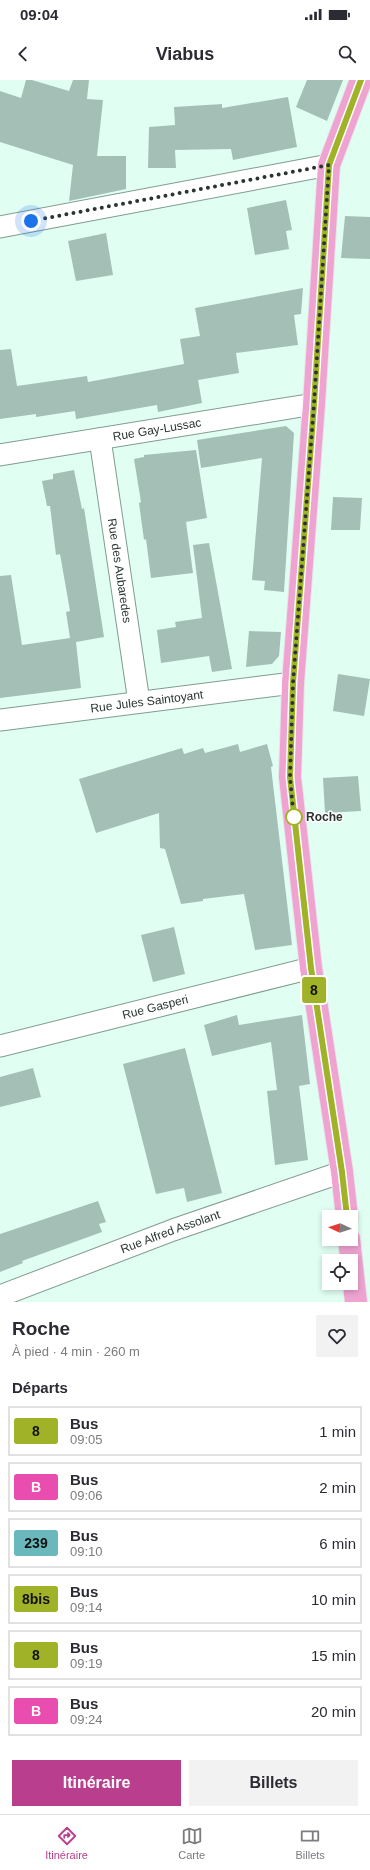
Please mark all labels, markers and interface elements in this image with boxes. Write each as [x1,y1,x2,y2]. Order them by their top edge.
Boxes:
text: 09:04 [20,6,58,23]
icon: back [12,43,34,65]
icon: search [336,43,358,65]
text: Viabus [156,44,214,64]
your location [21,211,41,231]
street label: Rue Gay-Lussac [112,415,202,444]
street label: Rue des Aubaredes [105,517,134,624]
street label: Rue Jules Saintoyant [90,687,205,716]
marker: Roche [285,808,303,826]
place label: Roche [306,810,343,824]
line badge: 8 [301,977,327,1003]
text: 8 [310,982,318,998]
street label: Rue Gasperi [121,992,190,1022]
street label: Rue Alfred Assolant [119,1207,223,1256]
north arrow [322,1210,358,1246]
map controls [322,1210,358,1290]
button: locate [322,1254,358,1290]
button: heart [316,1315,358,1357]
text: Roche [12,1318,70,1339]
text: À pied · 4 min · 260 m [12,1344,140,1359]
text: Départs [12,1379,68,1396]
text: Bus [70,1415,98,1432]
text: 8 [32,1423,40,1439]
text: 1 min [319,1423,356,1440]
text: 09:05 [70,1432,103,1447]
text: Bus [70,1471,98,1488]
text: B [31,1479,41,1495]
text: 2 min [319,1479,356,1496]
text: 09:06 [70,1488,103,1503]
text: Bus [70,1527,98,1544]
text: 239 [24,1535,48,1551]
text: 6 min [319,1535,356,1552]
text: 09:10 [70,1544,103,1559]
text: Bus [70,1583,98,1600]
text: 8bis [22,1591,50,1607]
text: 10 min [311,1591,356,1608]
text: 09:14 [70,1600,103,1615]
text: Bus [70,1639,98,1656]
text: 8 [32,1647,40,1663]
text: 15 min [311,1647,356,1664]
text: 09:19 [70,1656,103,1671]
text: Bus [70,1695,98,1712]
text: B [31,1703,41,1719]
text: 20 min [311,1703,356,1720]
text: 09:24 [70,1712,103,1727]
button: Itinéraire [12,1760,181,1806]
button: Billets [189,1760,358,1806]
tab: Itinéraire [45,1825,88,1861]
tab: Carte [178,1825,205,1861]
tab: Billets [295,1825,325,1861]

